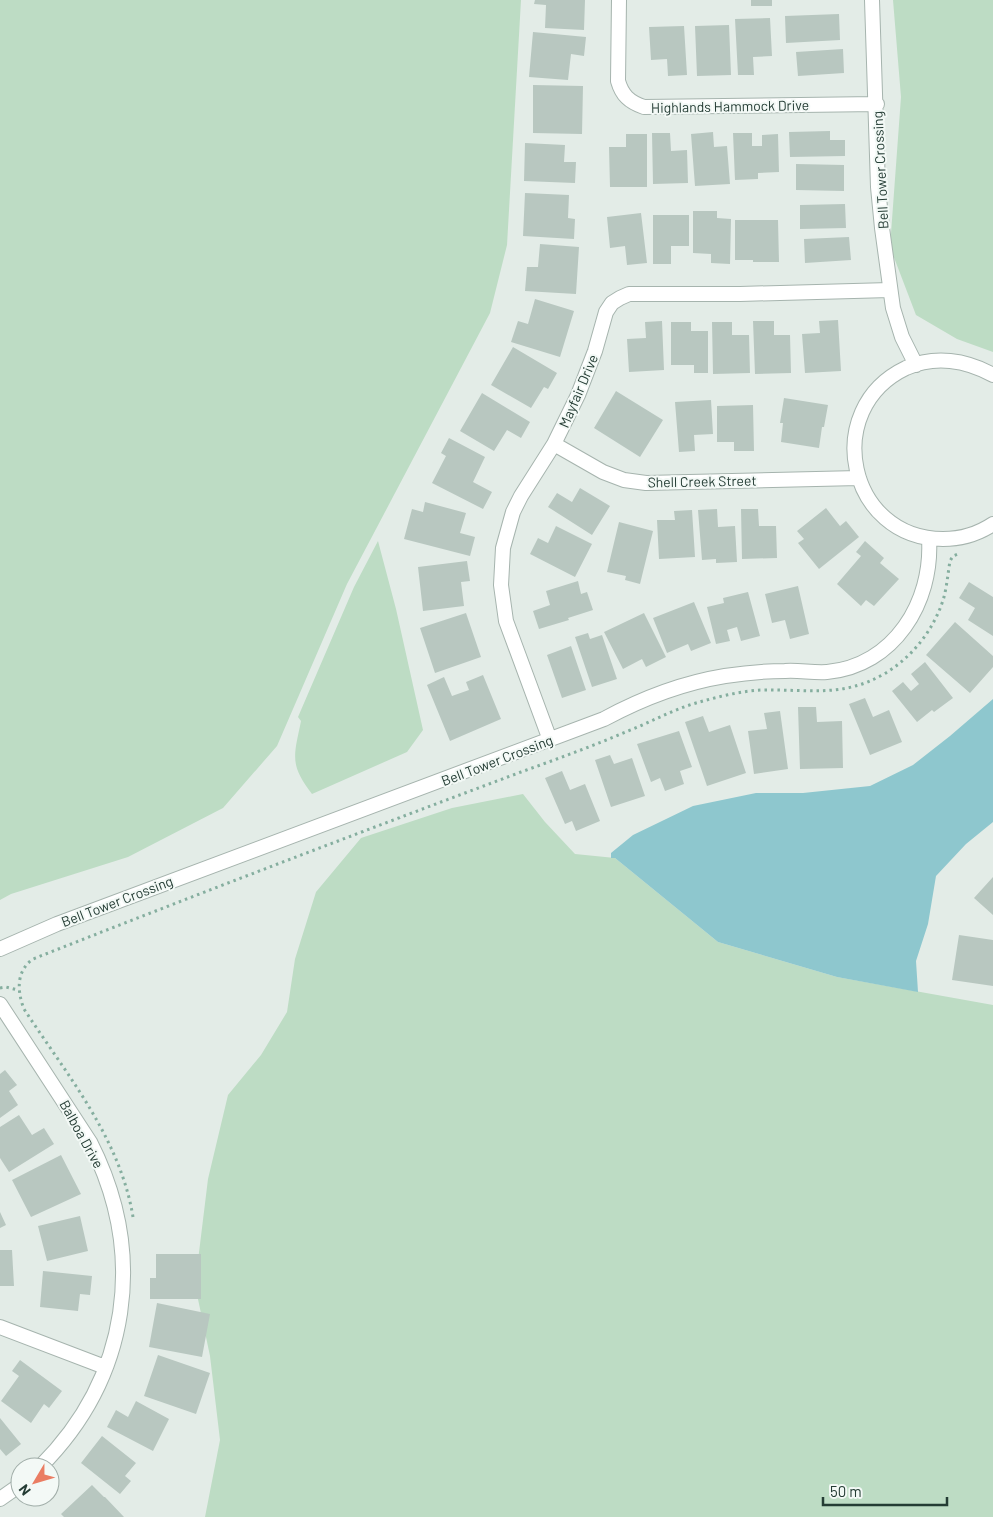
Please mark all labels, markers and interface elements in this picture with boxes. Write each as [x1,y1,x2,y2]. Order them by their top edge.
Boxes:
street label: Highlands Hammock Drive [651,96,809,116]
street label: Bell Tower Crossing [868,111,892,229]
street label: Mayfair Drive [555,352,601,430]
street label: Shell Creek Street [647,472,757,490]
street label: Bell Tower Crossing [439,731,555,789]
street label: Bell Tower Crossing [59,872,175,930]
street label: Balboa Drive [56,1097,108,1171]
north arrow [10,1457,60,1507]
scale bar [823,1474,947,1506]
text: N [15,1481,34,1499]
text: 50 m [830,1482,862,1500]

